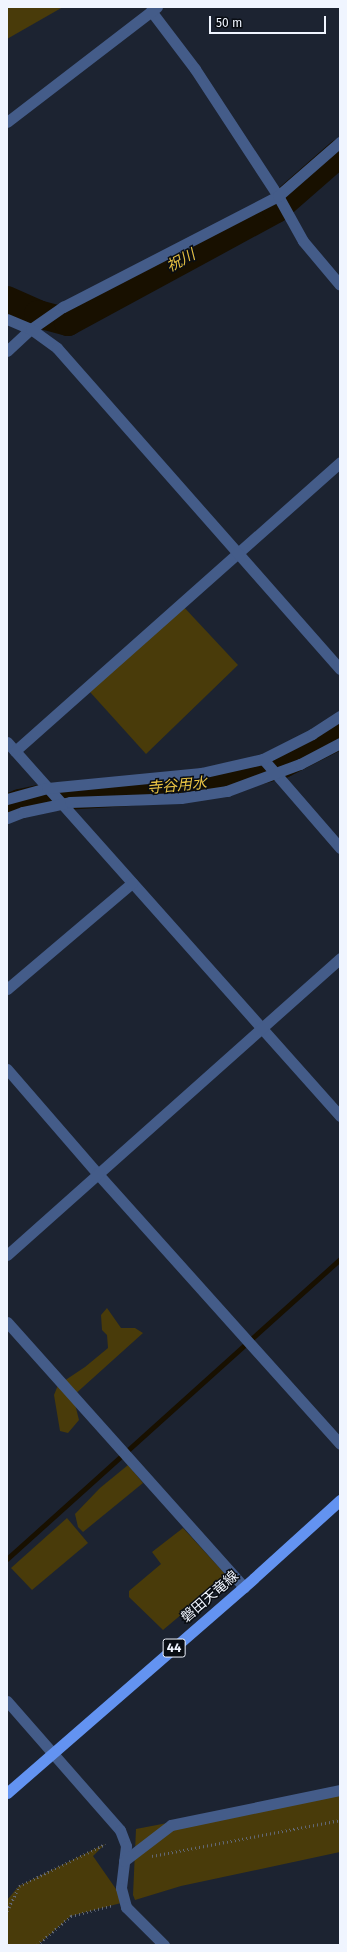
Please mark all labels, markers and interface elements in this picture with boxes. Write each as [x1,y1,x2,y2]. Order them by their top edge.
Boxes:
scale bar [211,8,328,34]
text: 50 m [216,16,242,30]
water label: 祝川 [164,246,198,276]
water label: 寺谷用水 [146,774,208,798]
street label: 磐田天竜線 [178,1568,242,1626]
road number: 44 [162,1637,186,1659]

